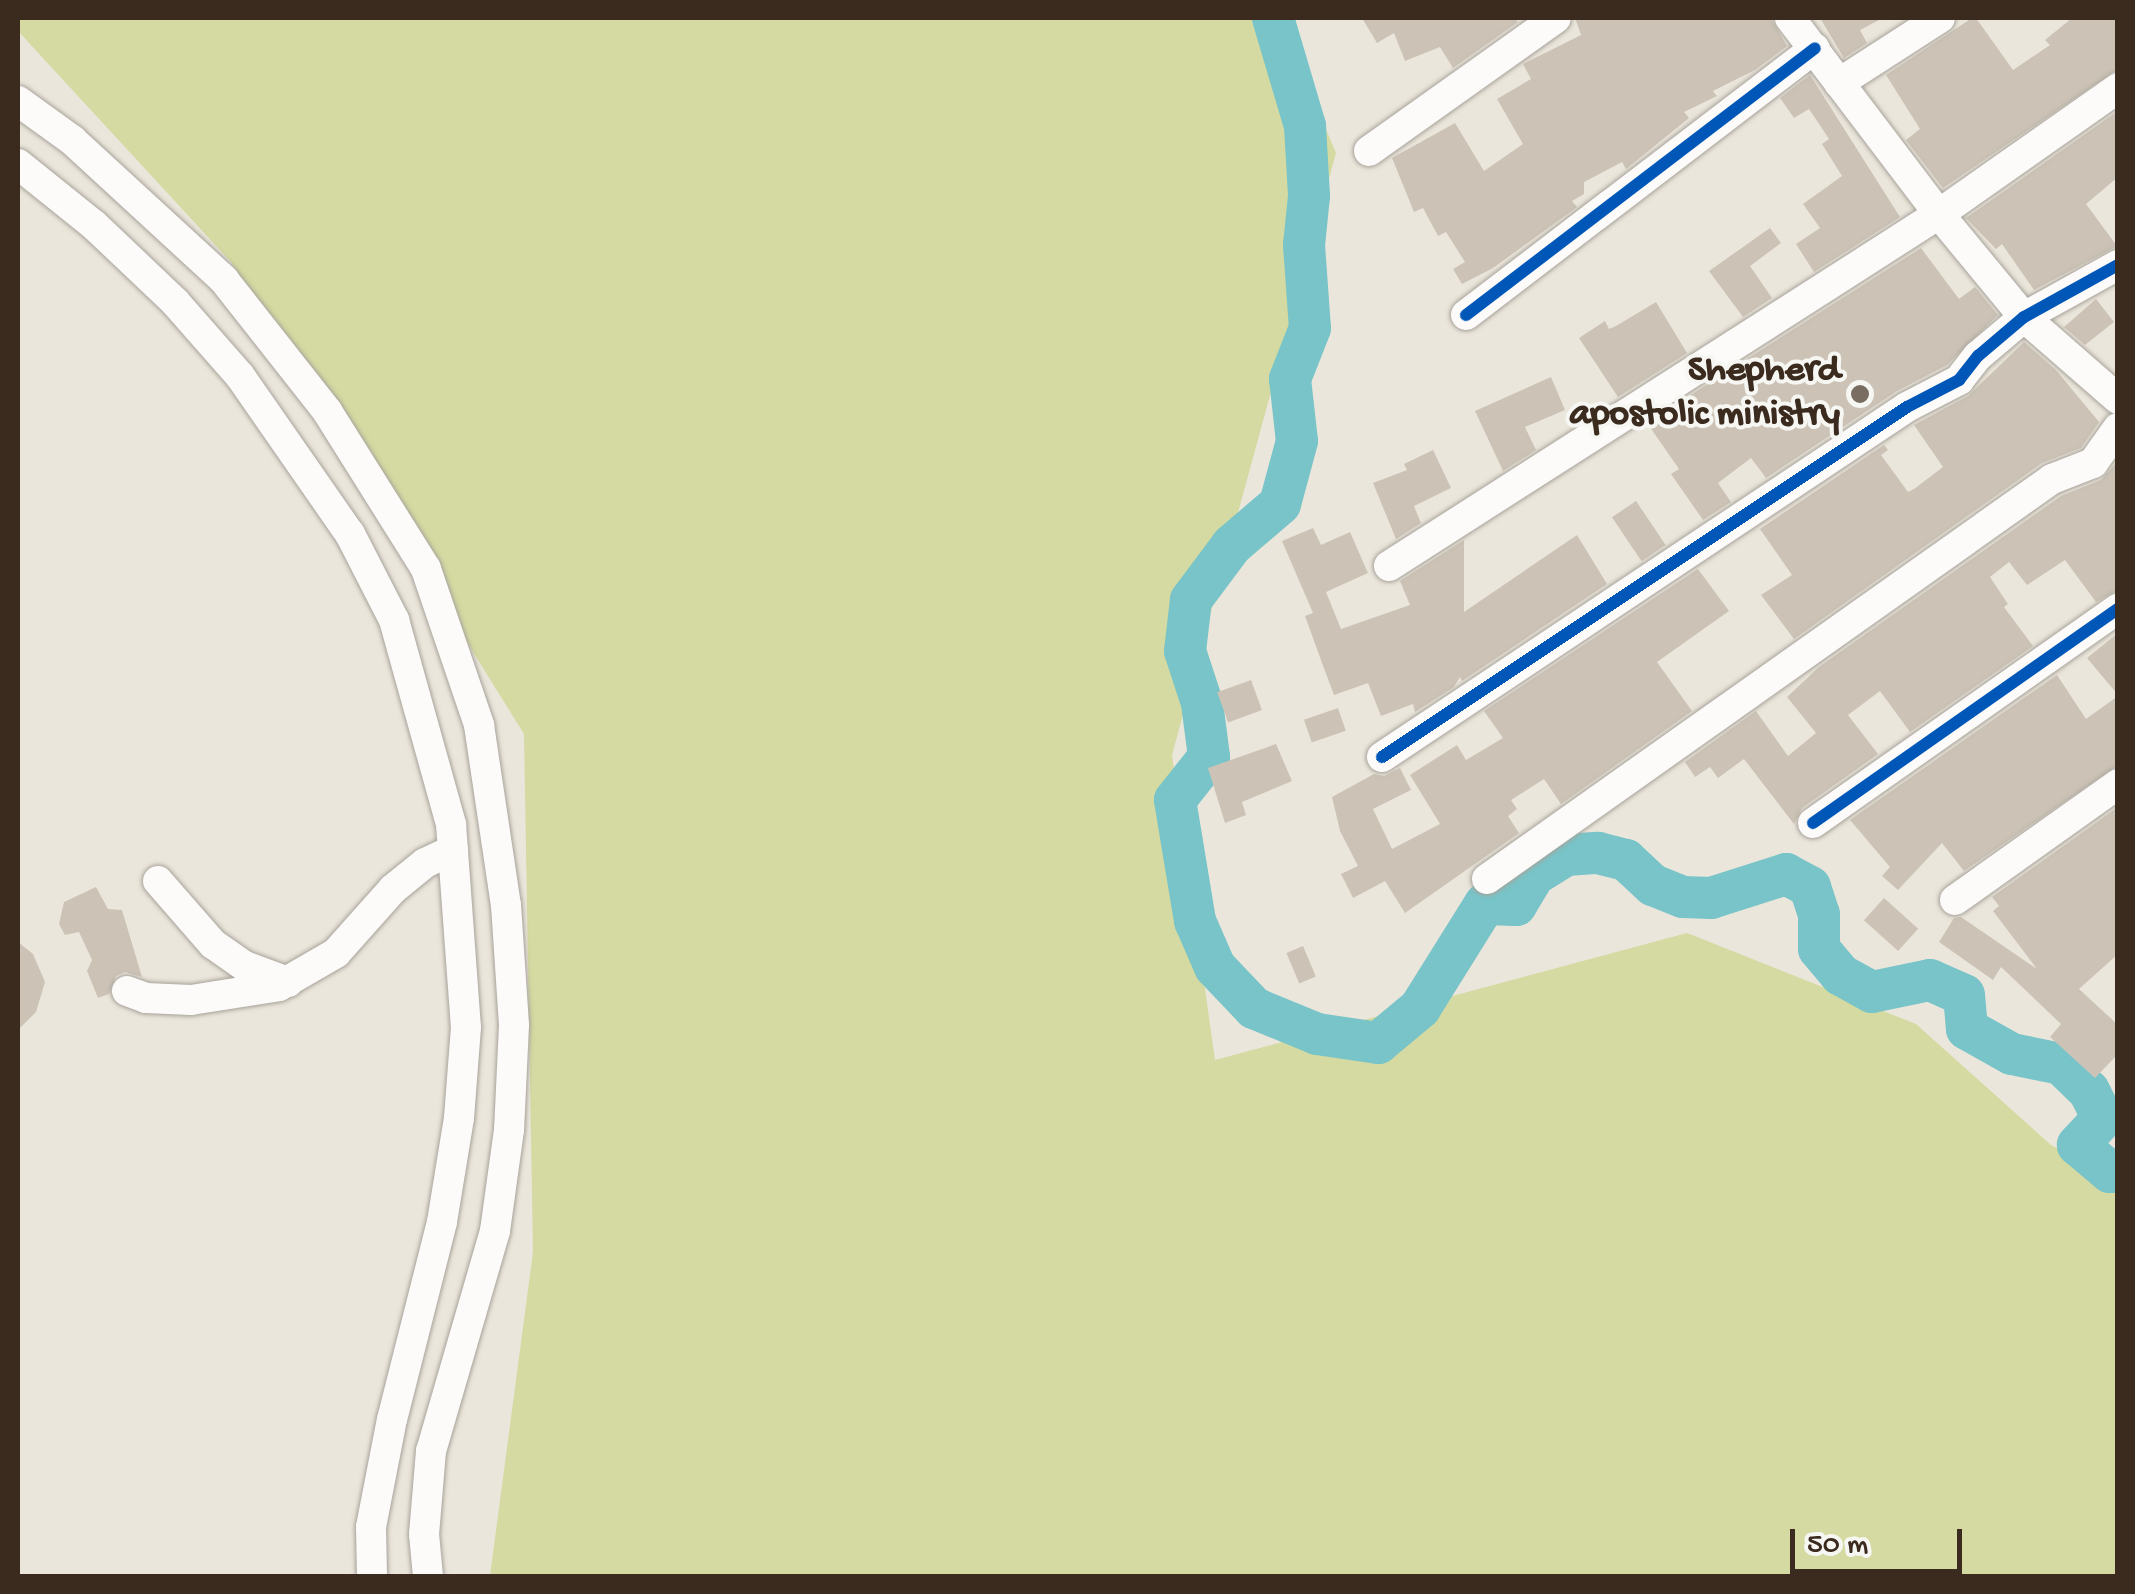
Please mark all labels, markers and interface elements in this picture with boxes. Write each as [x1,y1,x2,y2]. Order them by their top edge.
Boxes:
place label: Shepherd apostolic ministry [1570,349,1840,438]
marker: Shepherd apostolic ministry [1849,383,1871,405]
scale bar [1795,1509,1968,1571]
text: 50 m [1807,1529,1868,1564]

